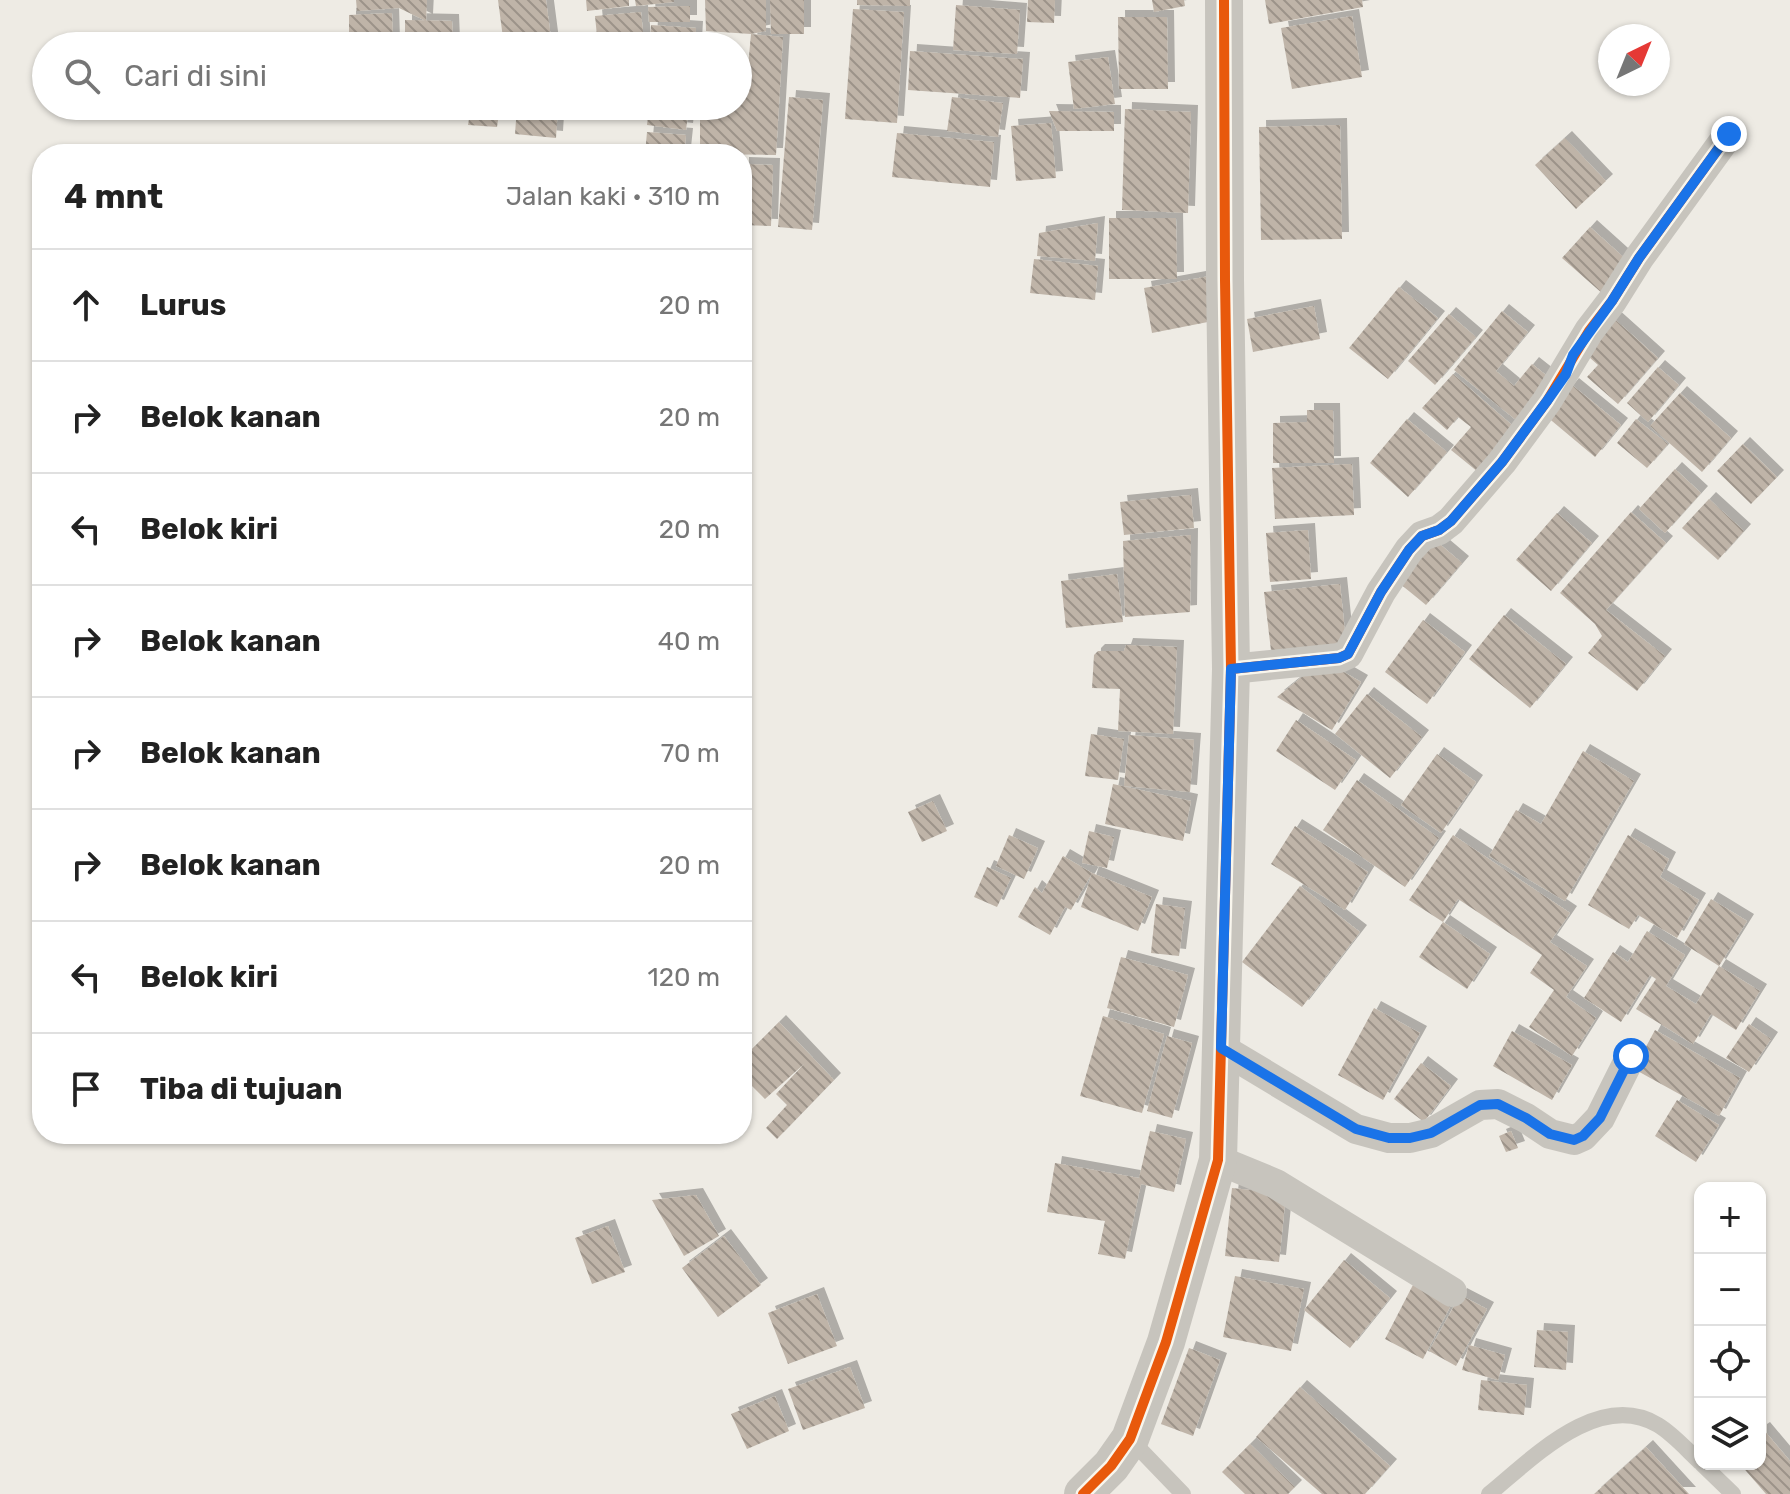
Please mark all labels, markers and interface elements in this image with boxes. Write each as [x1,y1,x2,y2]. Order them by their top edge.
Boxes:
north arrow [1598,24,1670,96]
search box [32,32,752,120]
icon: search [60,54,104,98]
text: Cari di sini [124,58,267,94]
route end [1711,116,1747,152]
text: 4 mnt [64,176,163,217]
text: Jalan kaki · 310 m [506,181,720,212]
icon: ahead [64,283,108,327]
text: Lurus [140,287,226,323]
text: 20 m [659,290,720,321]
icon: right [64,395,108,439]
text: Belok kanan [140,399,321,435]
text: 20 m [659,402,720,433]
icon: left [64,507,108,551]
text: Belok kiri [140,511,278,547]
text: 20 m [659,514,720,545]
icon: right [64,619,108,663]
text: Belok kanan [140,623,321,659]
text: 40 m [658,626,720,657]
icon: right [64,731,108,775]
text: Belok kanan [140,735,321,771]
text: 70 m [661,738,720,769]
icon: right [64,843,108,887]
text: Belok kanan [140,847,321,883]
text: 20 m [659,850,720,881]
icon: left [64,955,108,999]
text: Belok kiri [140,959,278,995]
text: 120 m [648,962,720,993]
route start [1613,1038,1649,1074]
icon: arrive [64,1067,108,1111]
text: Tiba di tujuan [140,1071,342,1107]
map controls [1694,1182,1766,1470]
button: + [1694,1182,1766,1254]
button: − [1694,1254,1766,1326]
button: locate [1694,1326,1766,1398]
button: layers [1694,1398,1766,1470]

